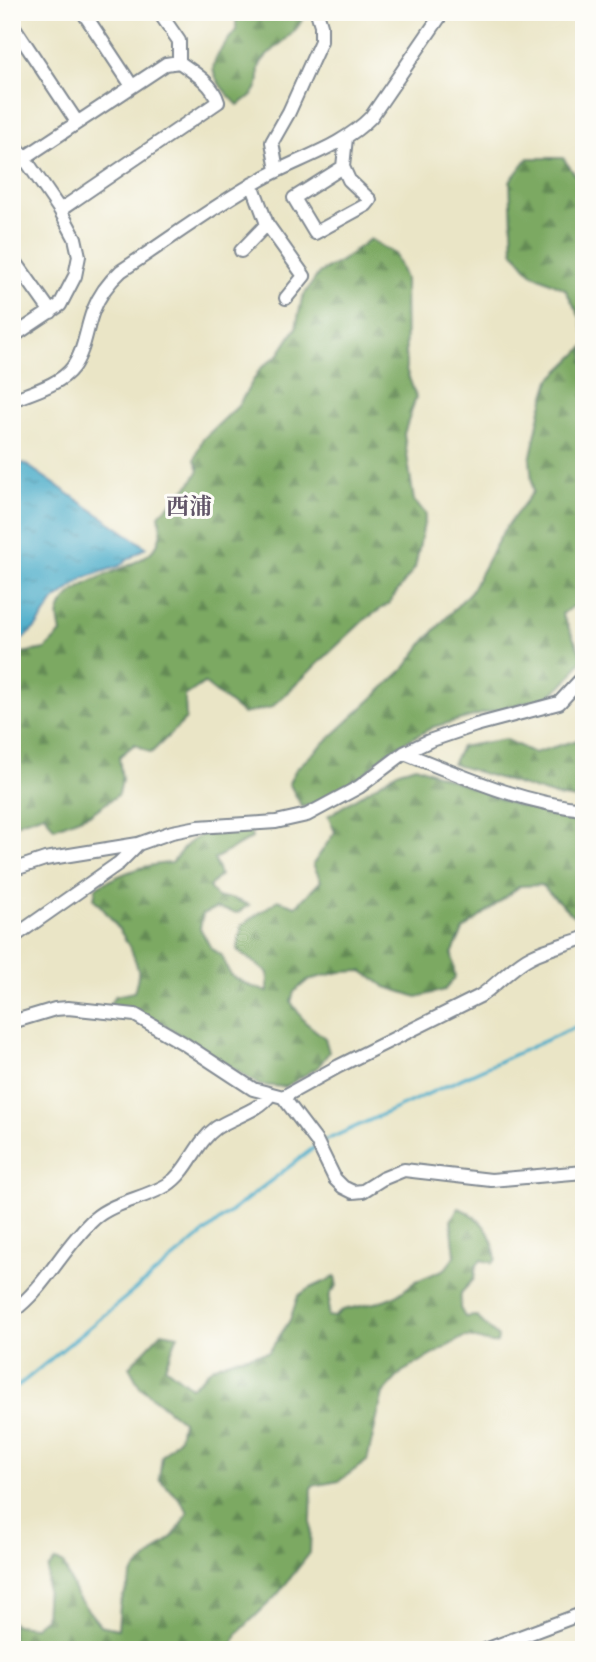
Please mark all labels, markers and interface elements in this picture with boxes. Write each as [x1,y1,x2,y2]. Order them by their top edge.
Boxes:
district label: 西浦 [166,493,212,520]

